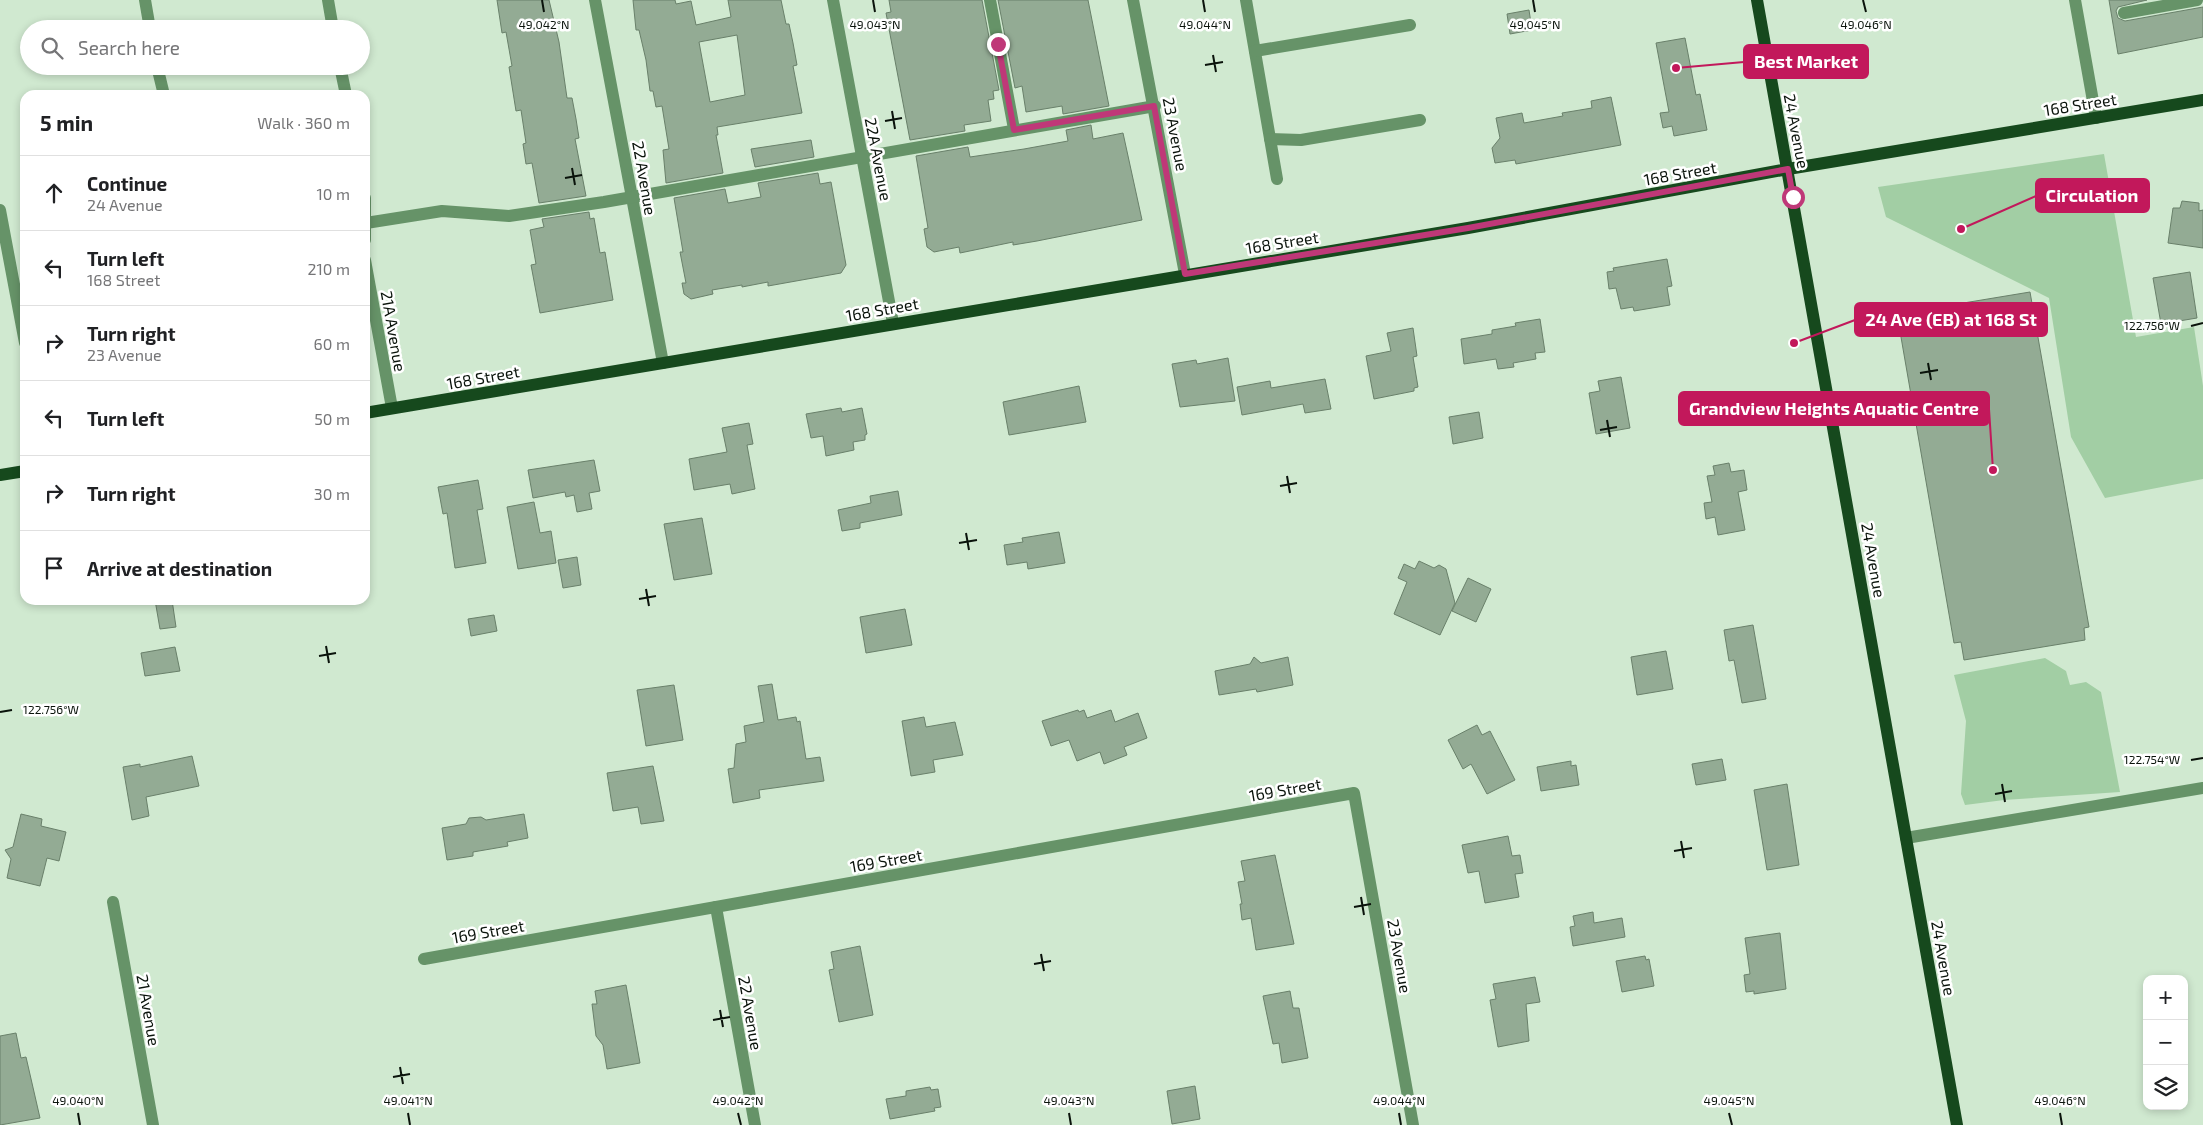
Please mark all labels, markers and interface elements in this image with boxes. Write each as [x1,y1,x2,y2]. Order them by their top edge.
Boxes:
text: 49.042°N [518,17,570,31]
text: 49.043°N [849,17,901,31]
text: 49.044°N [1179,17,1231,31]
text: 49.045°N [1510,17,1560,31]
text: 49.046°N [1840,17,1892,31]
search box [20,20,370,75]
route end [987,33,1010,56]
icon: search [38,34,66,62]
text: Search here [78,36,180,59]
callout: Best Market [1744,45,1868,78]
text: Best Market [1754,50,1859,72]
street label: 168 Street [2042,89,2118,119]
street label: 24 Avenue [1780,92,1814,170]
street label: 23 Avenue [1160,96,1192,172]
text: 5 min [40,110,93,135]
text: Walk · 360 m [257,113,350,132]
street label: 22A Avenue [862,116,896,202]
street label: 22 Avenue [629,140,661,216]
street label: 168 Street [1642,157,1718,189]
text: Continue [87,172,167,195]
icon: ahead [40,179,68,207]
callout: Circulation [2036,179,2149,212]
text: 10 m [316,184,350,203]
text: Circulation [2046,184,2138,206]
route start [1782,186,1805,209]
text: 24 Avenue [87,195,163,214]
street label: 168 Street [1244,227,1320,257]
text: Turn left [87,247,164,270]
icon: left [40,254,68,282]
text: 210 m [307,259,350,278]
text: 168 Street [87,270,160,289]
street label: 21A Avenue [378,289,410,373]
street label: 168 Street [844,293,920,325]
callout: 24 Ave (EB) at 168 St [1855,303,2047,336]
text: 24 Ave (EB) at 168 St [1865,308,2037,330]
text: 122.756°W [2124,318,2180,332]
text: Turn right [87,322,175,345]
icon: right [40,329,68,357]
text: 60 m [314,334,350,353]
text: 23 Avenue [87,345,162,364]
street label: 168 Street [445,361,521,393]
callout: Grandview Heights Aquatic Centre [1679,392,1989,425]
text: Grandview Heights Aquatic Centre [1689,397,1979,419]
icon: left [40,404,68,432]
text: Turn left [87,407,164,430]
text: 50 m [314,409,350,428]
icon: right [40,479,68,507]
text: Turn right [87,482,175,505]
text: 30 m [314,484,350,503]
street label: 24 Avenue [1858,521,1890,599]
icon: arrive [40,554,68,582]
text: Arrive at destination [87,557,272,580]
text: 122.756°W [23,702,79,716]
text: 122.754°W [2124,752,2180,766]
street label: 169 Street [1248,773,1322,805]
street label: 169 Street [849,844,923,876]
street label: 169 Street [451,915,525,947]
street label: 23 Avenue [1384,918,1416,994]
street label: 24 Avenue [1928,919,1960,997]
street label: 21 Avenue [133,973,165,1047]
street label: 22 Avenue [735,975,767,1051]
map controls [2143,975,2188,1110]
button: + [2143,975,2188,1020]
button: − [2143,1020,2188,1065]
button: layers [2143,1065,2188,1110]
text: 49.040°N [52,1093,104,1107]
text: 49.041°N [383,1093,433,1107]
text: 49.042°N [712,1093,764,1107]
text: 49.043°N [1043,1093,1095,1107]
text: 49.044°N [1373,1093,1425,1107]
text: 49.045°N [1704,1093,1754,1107]
text: 49.046°N [2034,1093,2086,1107]

